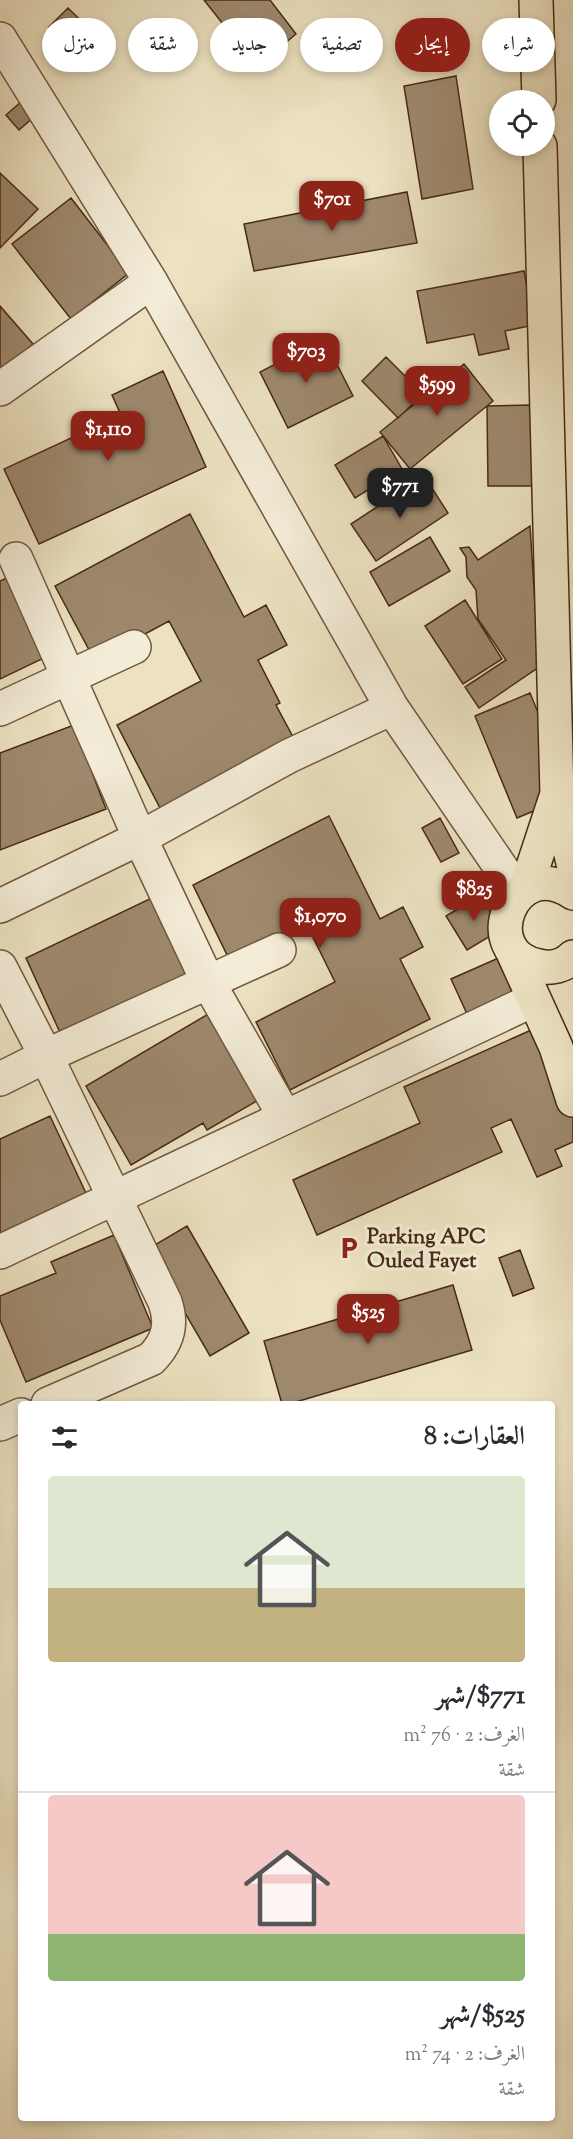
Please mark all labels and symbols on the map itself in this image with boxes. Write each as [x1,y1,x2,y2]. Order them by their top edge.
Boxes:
pin: $701 [296,181,368,232]
pin: $703 [270,333,342,384]
pin: $599 [401,366,473,417]
pin: $1,110 [59,411,157,462]
pin: $771 [364,468,436,519]
pin: $825 [438,871,510,922]
pin: $1,070 [271,898,369,949]
place label: Parking APC Ouled Fayet [367,1223,486,1277]
parking icon: Parking APC Ouled Fayet [336,1235,362,1261]
pin: $525 [332,1294,404,1345]

